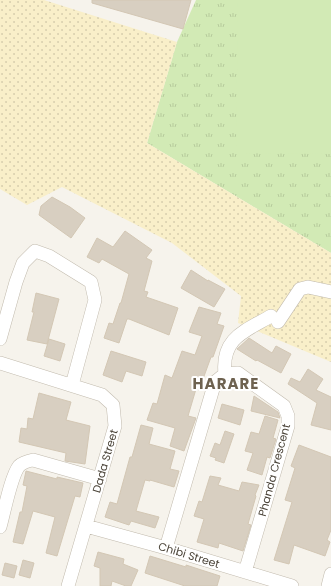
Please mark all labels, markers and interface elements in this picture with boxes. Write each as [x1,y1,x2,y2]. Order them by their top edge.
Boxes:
district label: HARARE [193,373,259,394]
street label: Phanda Crescent [254,422,294,518]
street label: Dada Street [88,427,122,495]
street label: Chibi Street [156,538,222,572]

